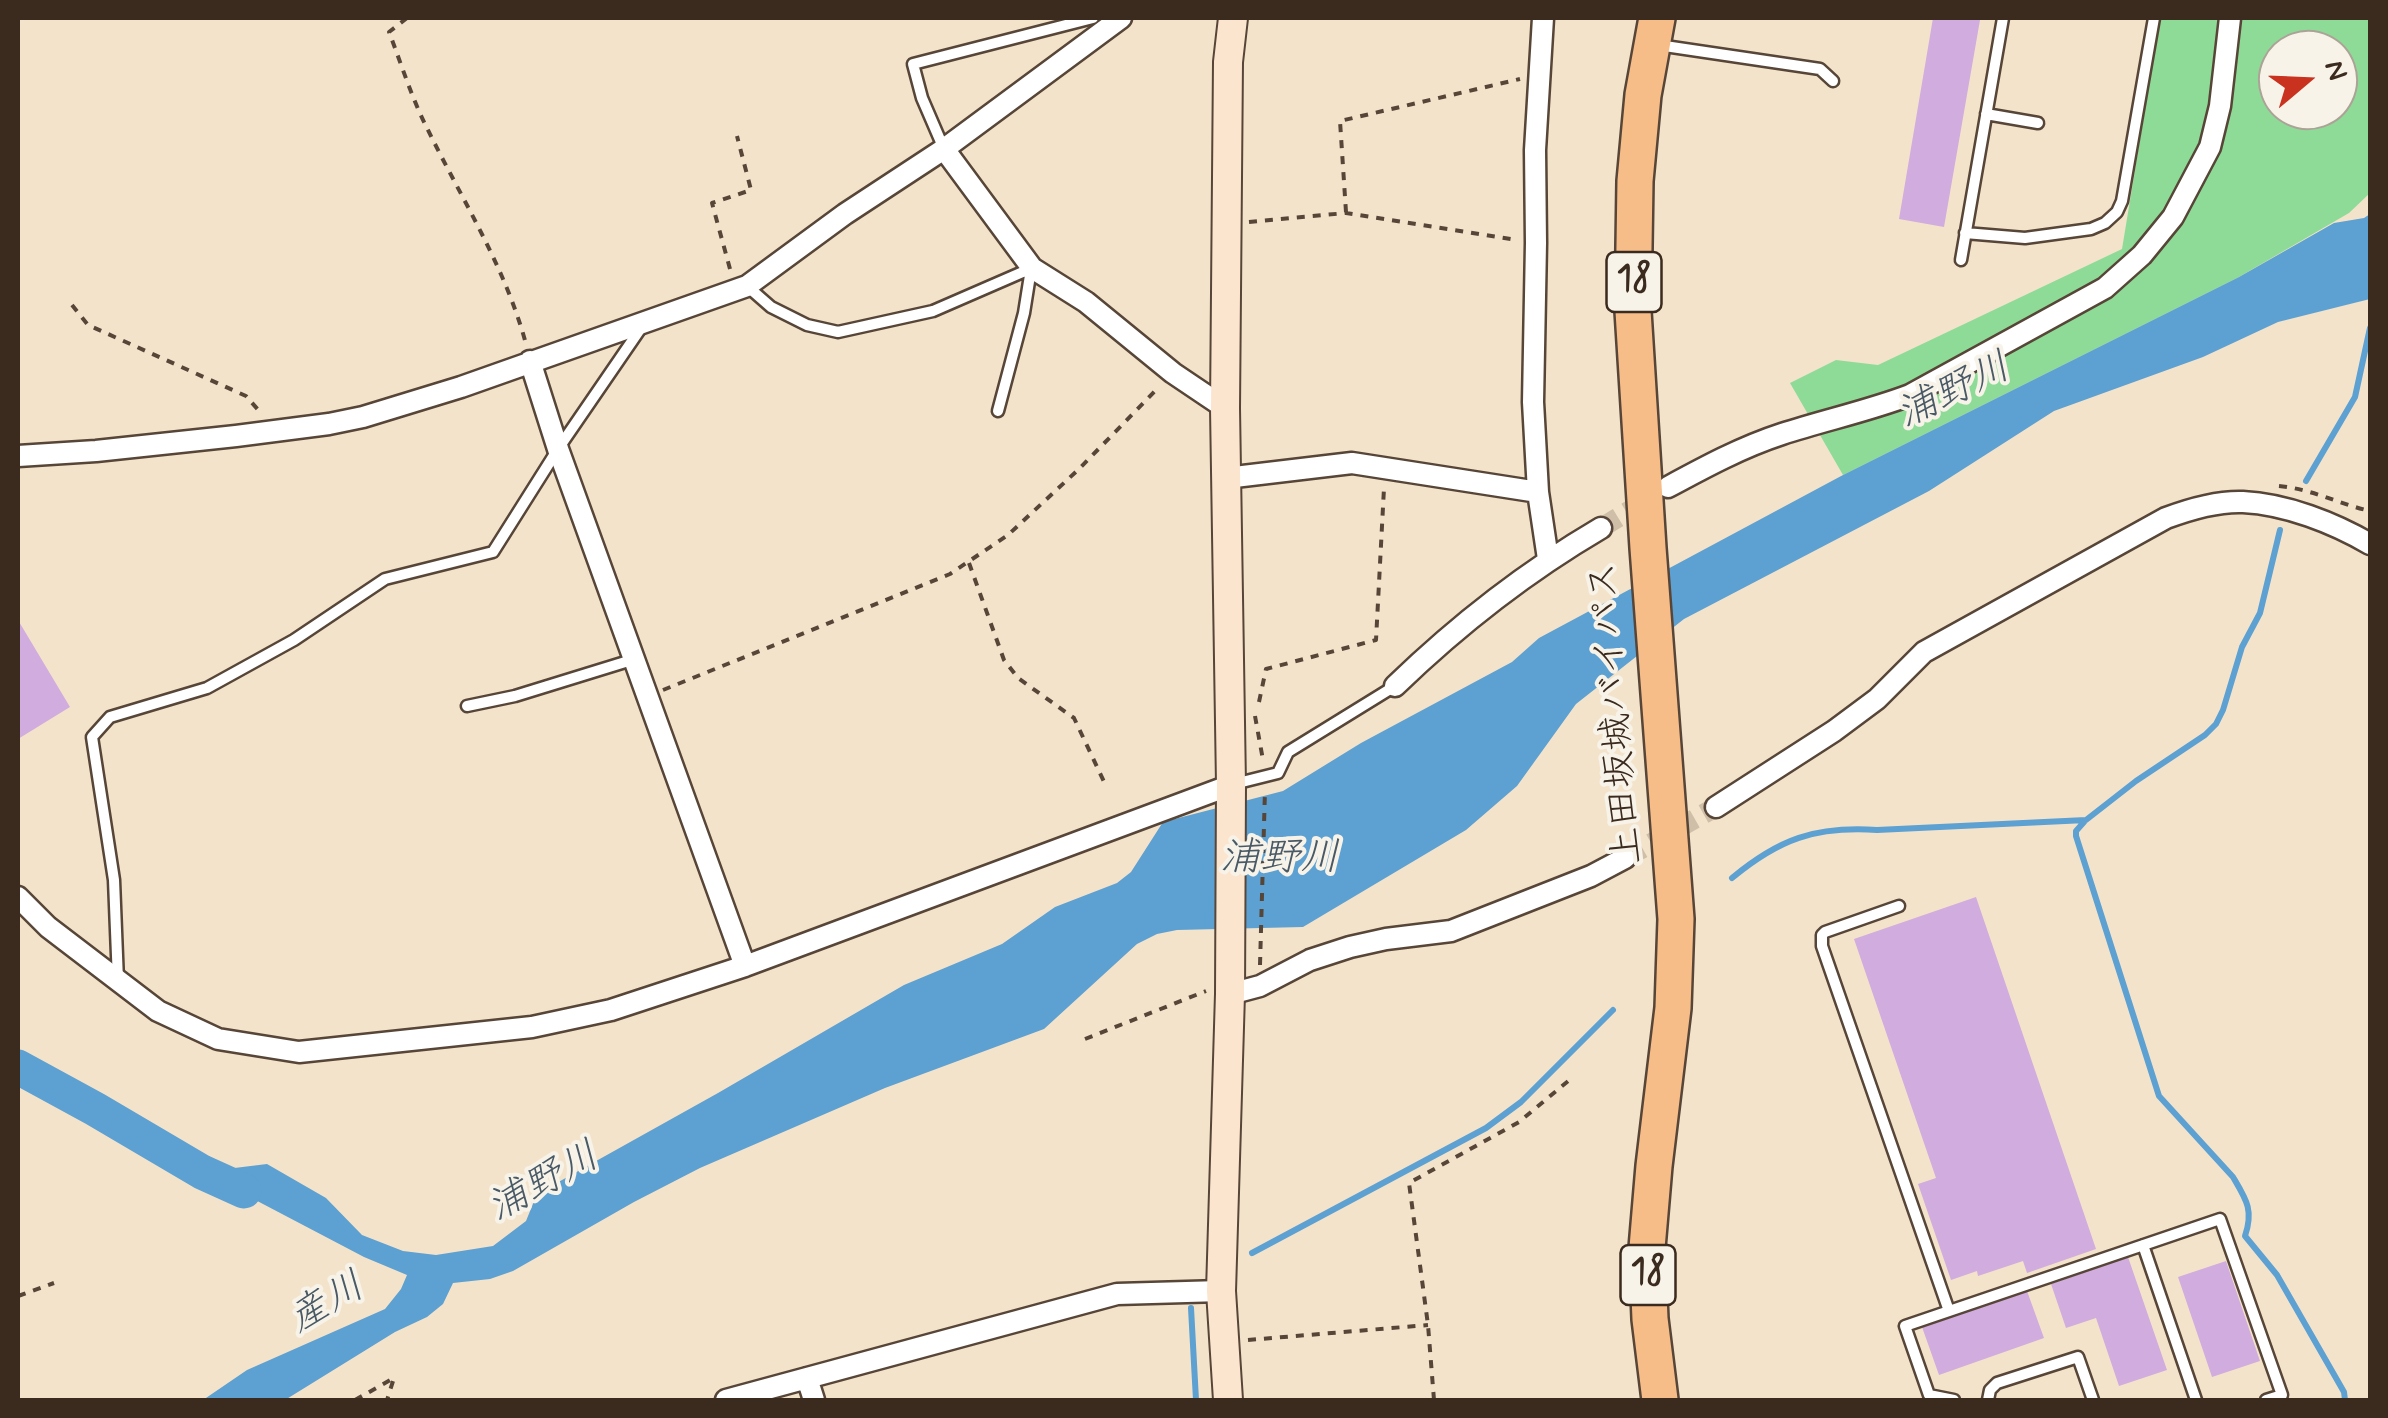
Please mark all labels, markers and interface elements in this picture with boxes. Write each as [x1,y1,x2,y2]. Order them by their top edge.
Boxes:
north arrow [2258,30,2358,130]
text: N [2314,56,2355,86]
road number: 18 [1606,252,1662,312]
water label: 浦野川 [1891,345,2019,441]
street label: 上田坂城バイパス [1582,560,1654,866]
water label: 浦野川 [1220,837,1340,885]
water label: 浦野川 [481,1134,609,1234]
road number: 18 [1620,1245,1676,1305]
water label: 産川 [281,1264,375,1346]

